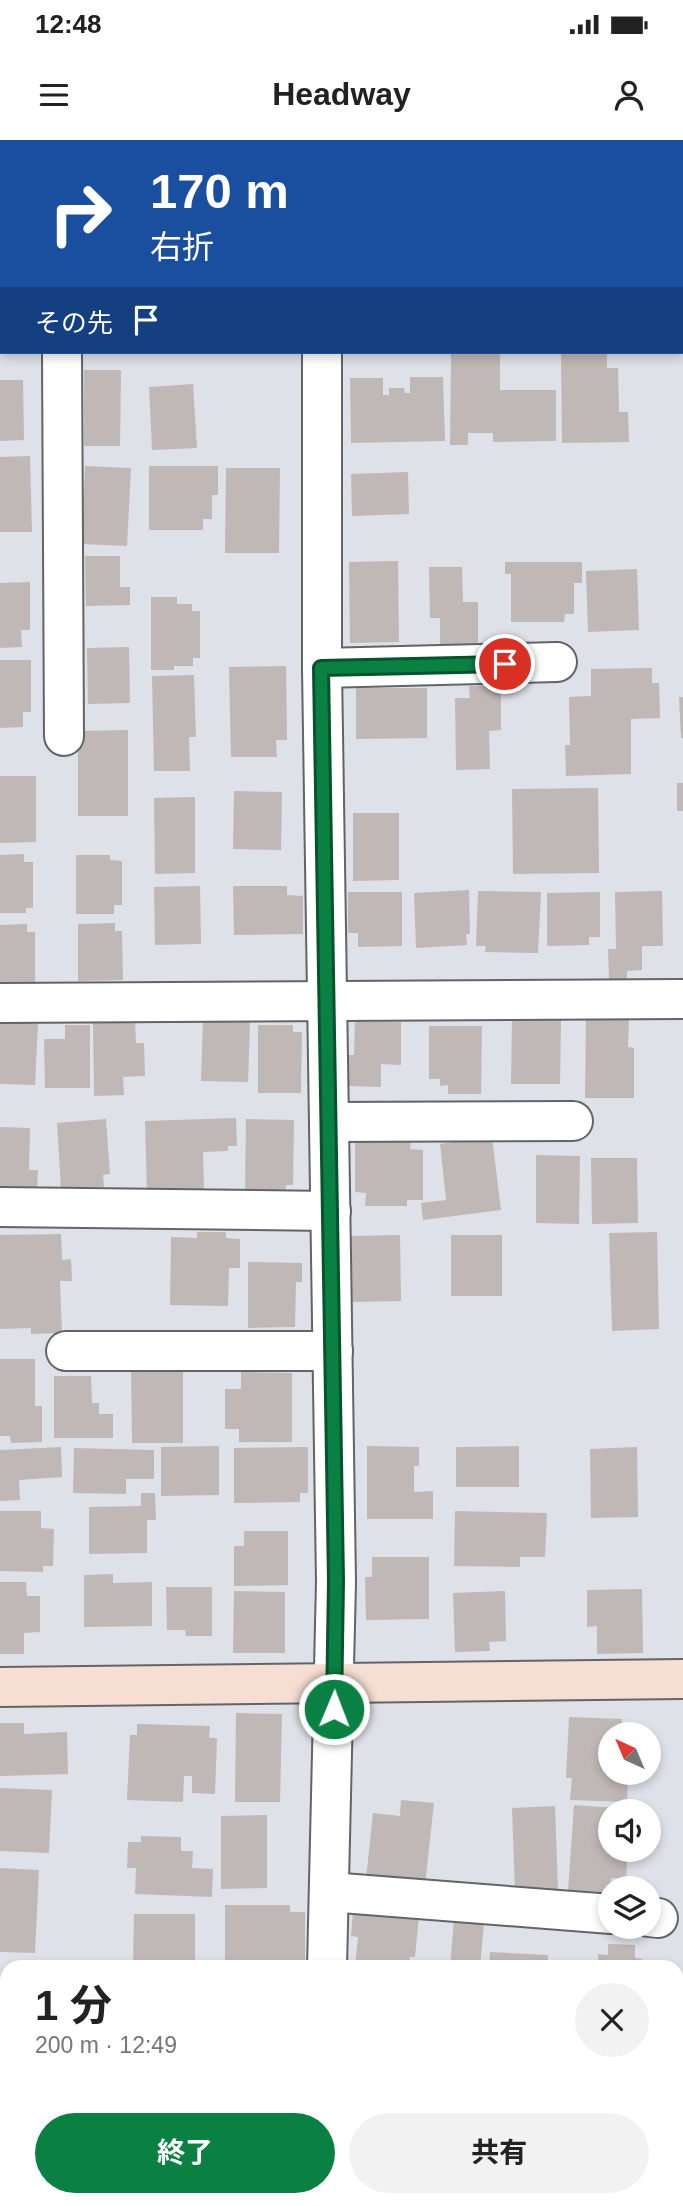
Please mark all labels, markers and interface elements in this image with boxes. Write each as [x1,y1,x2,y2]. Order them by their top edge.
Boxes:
text: 12:48 [35,9,102,39]
icon: menu [35,76,73,114]
text: Headway [272,76,411,112]
icon: person [610,76,648,114]
text: 170 m [150,164,289,218]
icon: right [35,168,126,259]
text: 右折 [150,229,214,265]
icon: arrive [127,301,165,339]
text: その先 [35,308,113,338]
pin [475,634,535,694]
icon: arrive [486,645,524,683]
position arrow [297,1672,371,1746]
north arrow [598,1722,662,1785]
map controls [598,1722,661,1939]
button: sound [598,1799,661,1862]
button: layers [598,1876,661,1939]
text: 1 分 [35,1982,112,2029]
button: close [575,1983,649,2057]
text: 200 m · 12:49 [35,2032,177,2058]
button: 終了 [35,2113,335,2193]
button: 共有 [349,2113,649,2193]

